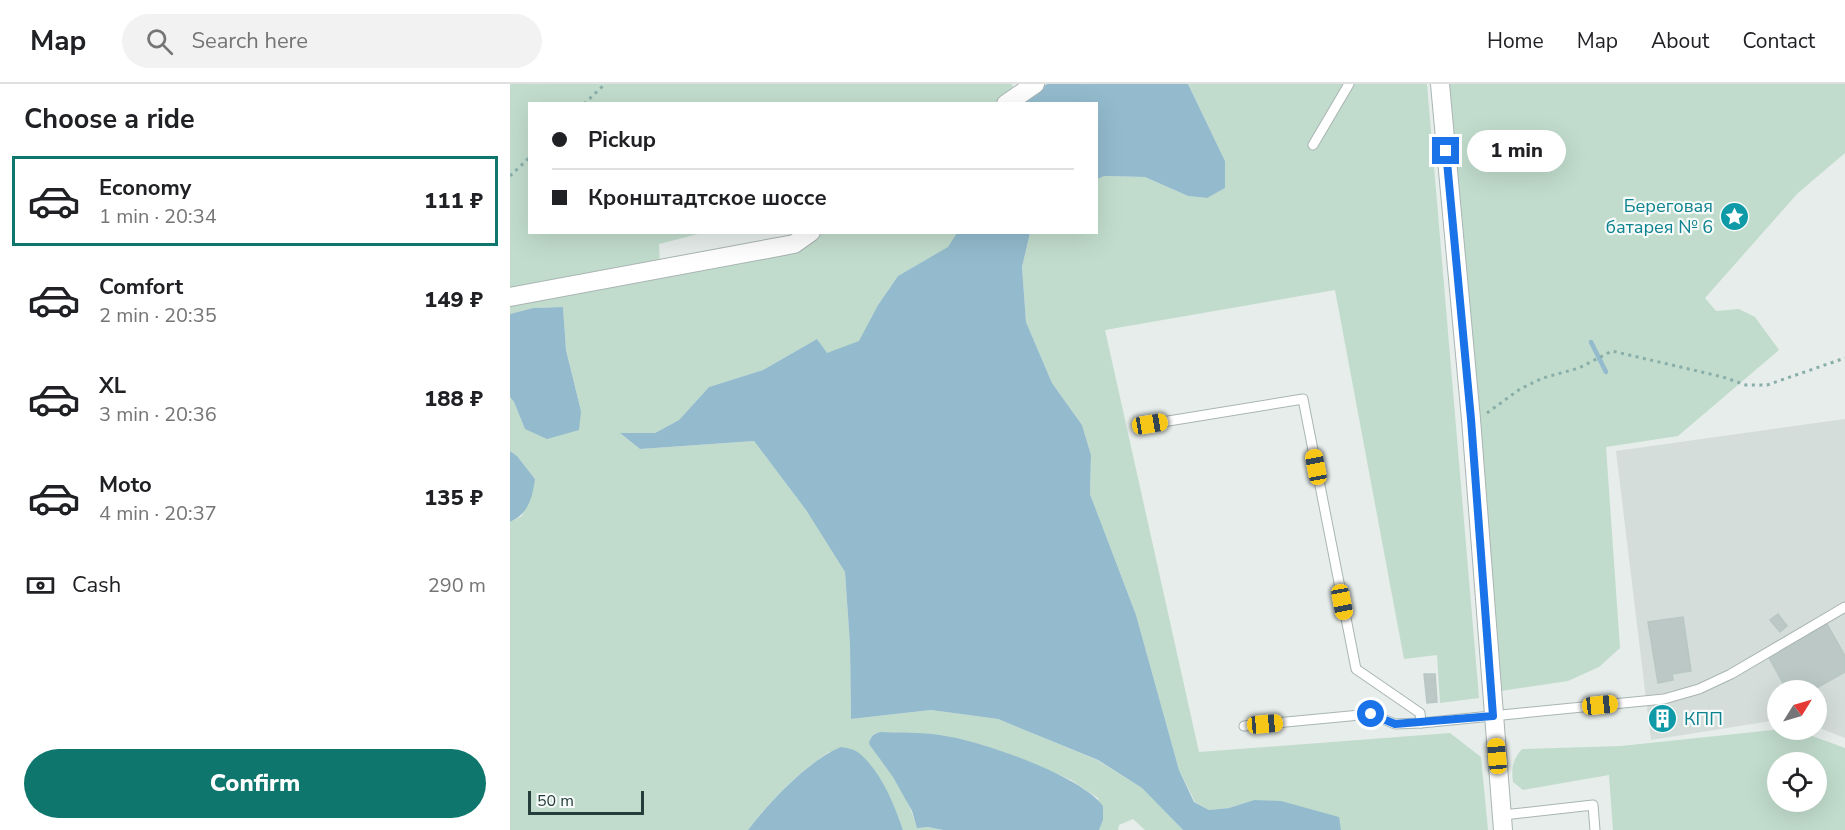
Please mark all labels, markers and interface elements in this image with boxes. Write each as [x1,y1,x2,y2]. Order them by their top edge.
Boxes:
search box [122,14,542,68]
text: Map [30,22,86,60]
icon: search [143,25,176,58]
text: Search here [191,26,308,56]
text: Home [1487,27,1544,55]
text: Map [1577,27,1618,55]
text: About [1651,27,1709,55]
text: Contact [1742,27,1815,55]
text: Choose a ride [24,101,195,138]
text: Pickup [588,125,656,155]
callout: 1 min [1467,130,1566,172]
route end [1432,137,1459,164]
text: 1 min [1490,137,1543,164]
text: Economy [99,173,191,203]
icon: car [27,174,81,228]
text: Кронштадтское шоссе [588,183,827,213]
text: 111 ₽ [424,186,483,216]
place label: Береговая батарея № 6 [1606,194,1713,239]
place icon: Береговая батарея № 6 [1718,200,1750,232]
text: 1 min · 20:34 [99,203,217,230]
text: Comfort [99,272,183,302]
icon: car [27,273,81,327]
text: 149 ₽ [424,285,483,315]
text: 2 min · 20:35 [99,302,217,329]
text: XL [99,371,126,401]
icon: car [27,372,81,426]
text: 188 ₽ [424,384,483,414]
text: 3 min · 20:36 [99,401,217,428]
car [1131,412,1169,436]
car [1304,448,1328,486]
text: Moto [99,470,152,500]
icon: car [27,471,81,525]
text: 135 ₽ [424,483,483,513]
text: 4 min · 20:37 [99,500,217,527]
icon: cash [24,569,57,602]
text: Cash [72,570,121,600]
text: 290 m [428,572,486,599]
car [1330,583,1354,621]
north arrow [1767,680,1827,740]
map controls [1767,680,1827,812]
car [1581,694,1619,716]
route start [1357,700,1384,727]
building icon: КПП [1647,703,1679,735]
place label: КПП [1684,707,1723,731]
car [1246,713,1284,735]
car [1486,737,1508,775]
button: Confirm [24,749,486,818]
button: locate [1767,752,1827,812]
scale bar [528,788,644,816]
text: 50 m [537,790,574,812]

